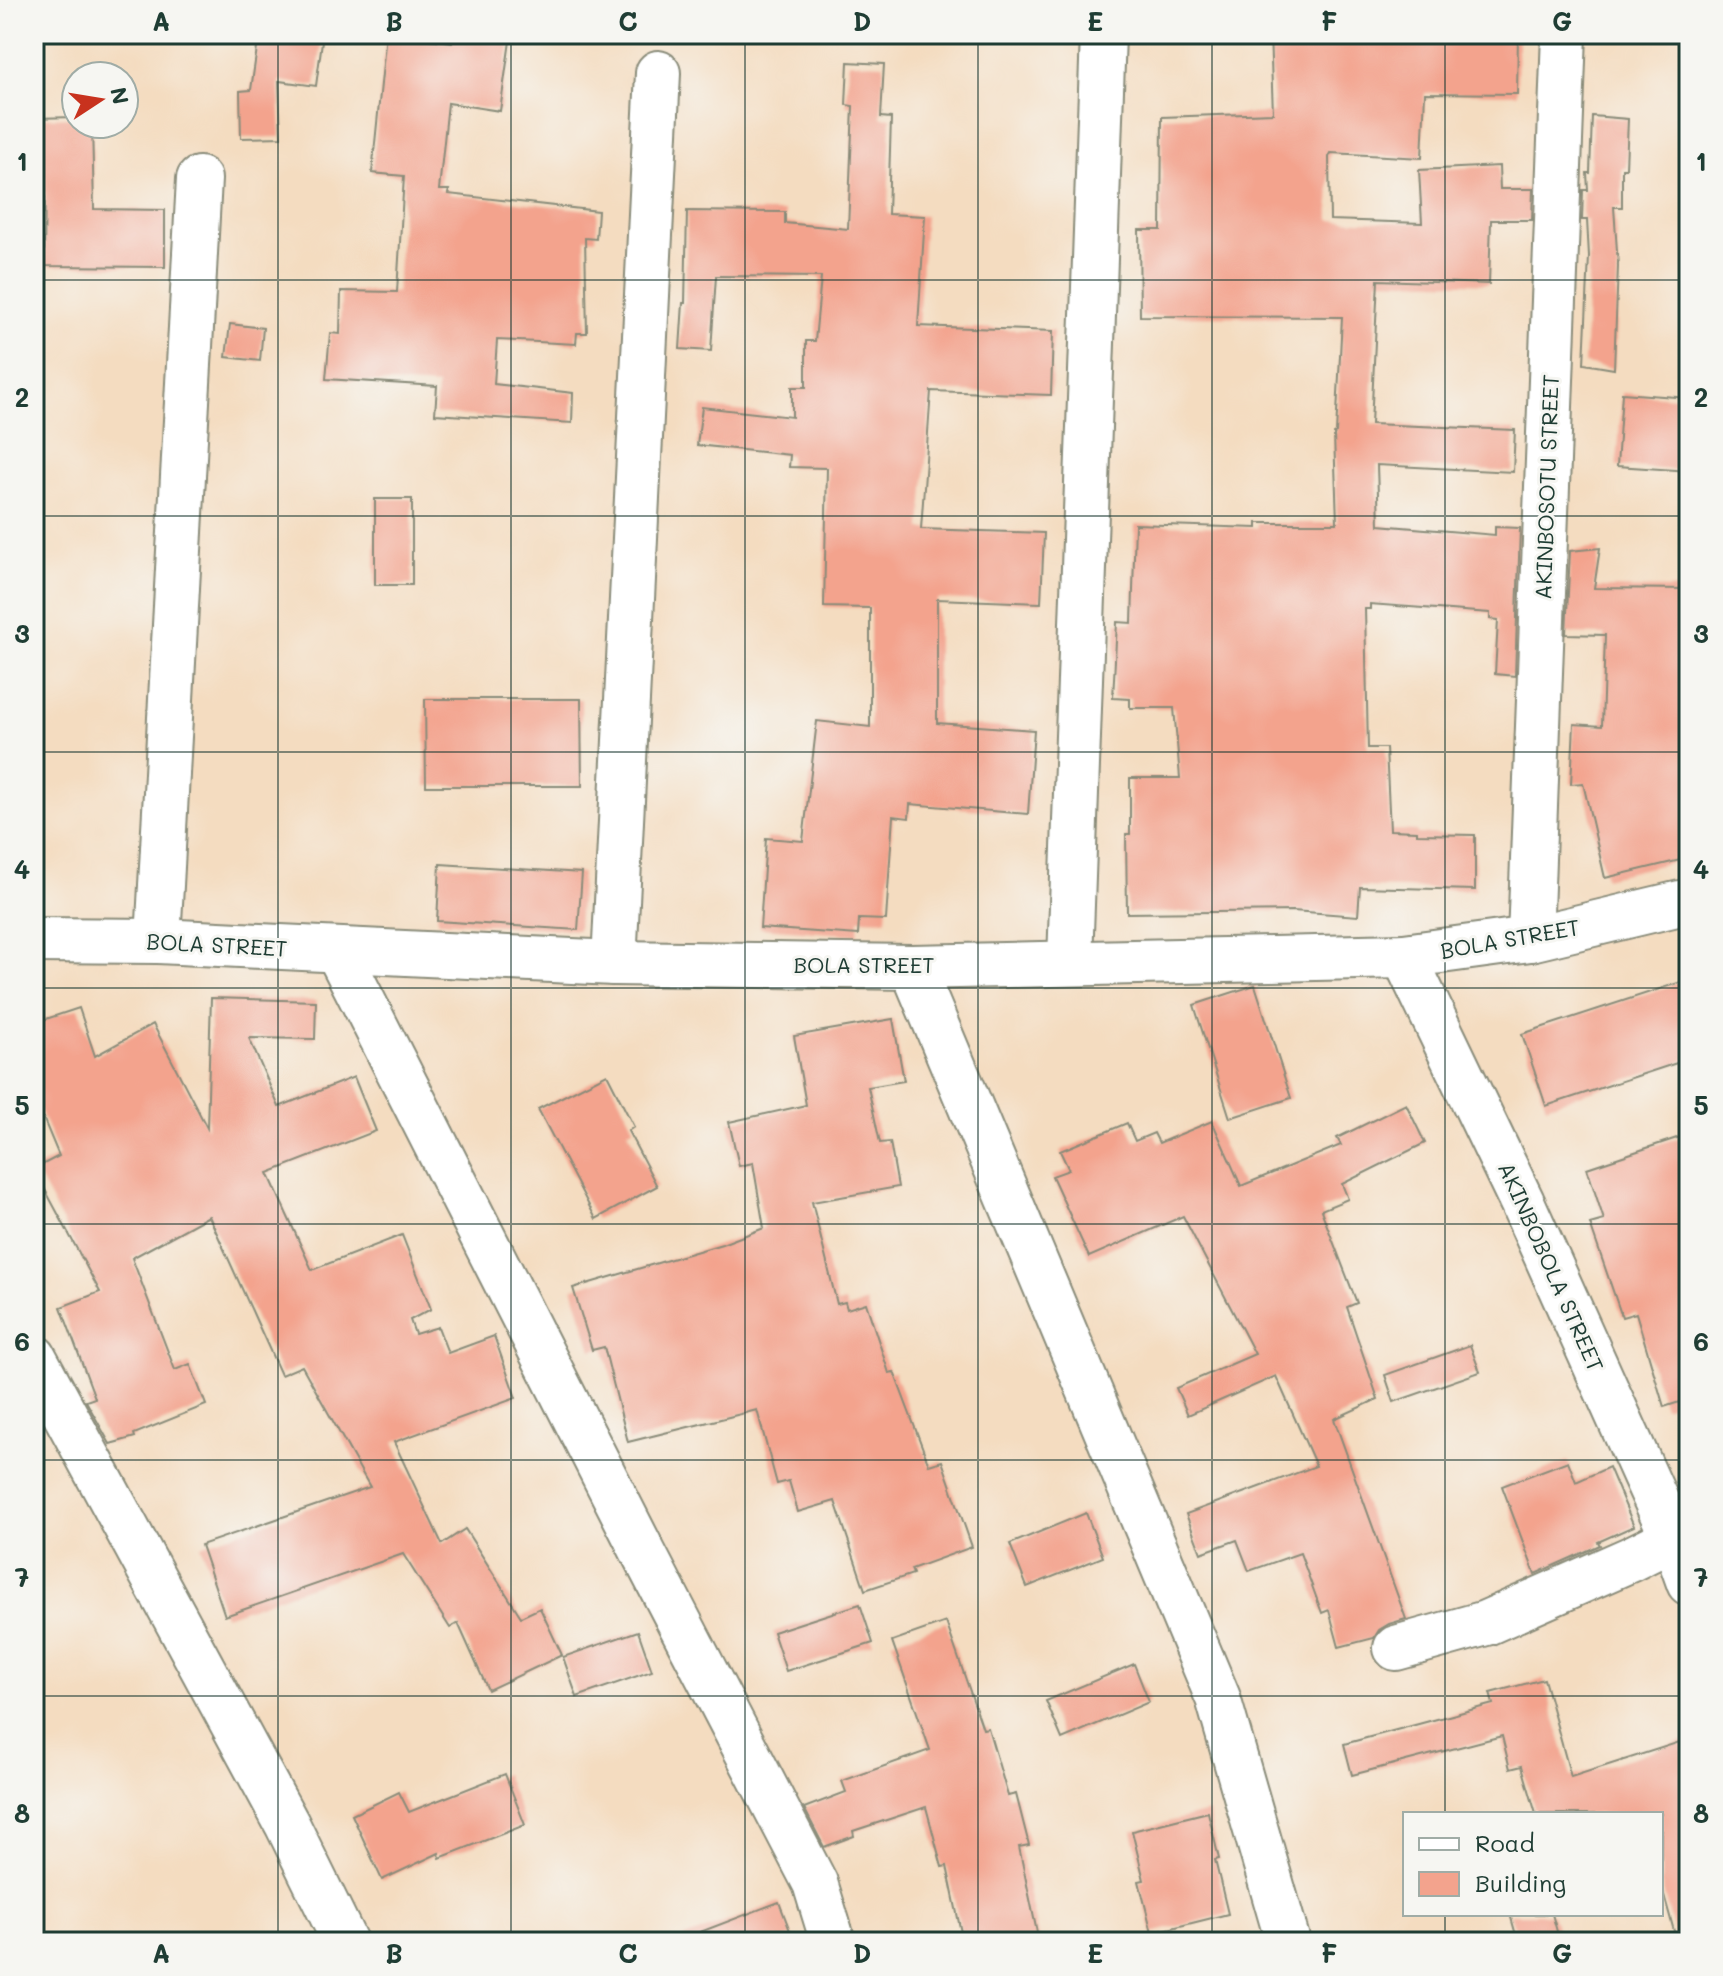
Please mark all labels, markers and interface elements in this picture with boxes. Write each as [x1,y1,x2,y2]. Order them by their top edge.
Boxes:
text: A [152,4,170,38]
text: B [385,4,403,38]
text: C [618,4,638,38]
text: D [853,4,871,38]
text: E [1087,4,1103,38]
text: F [1321,4,1337,38]
text: G [1552,4,1572,38]
north arrow [60,60,140,140]
text: N [104,85,136,107]
text: 1 [16,144,28,178]
text: 1 [1695,144,1707,178]
street label: AKINBOSOTU STREET [1528,374,1565,600]
text: 2 [15,380,29,414]
text: 2 [1694,380,1708,414]
text: 3 [14,616,30,650]
text: 3 [1693,616,1709,650]
text: 4 [14,852,30,886]
text: 4 [1693,852,1709,886]
street label: BOLA STREET [1438,912,1582,965]
street label: BOLA STREET [146,926,288,963]
street label: BOLA STREET [793,950,935,979]
text: 5 [14,1088,30,1122]
text: 5 [1693,1088,1709,1122]
street label: AKINBOBOLA STREET [1492,1157,1611,1376]
text: 6 [14,1324,30,1358]
text: 6 [1693,1324,1709,1358]
text: 7 [15,1560,29,1594]
text: 7 [1694,1560,1708,1594]
text: 8 [14,1796,30,1830]
text: 8 [1693,1796,1709,1830]
legend [1403,1812,1663,1916]
text: Road [1475,1827,1535,1858]
text: Building [1475,1867,1566,1898]
text: A [152,1936,170,1970]
text: B [385,1936,403,1970]
text: C [618,1936,638,1970]
text: D [853,1936,871,1970]
text: E [1087,1936,1103,1970]
text: F [1321,1936,1337,1970]
text: G [1552,1936,1572,1970]

